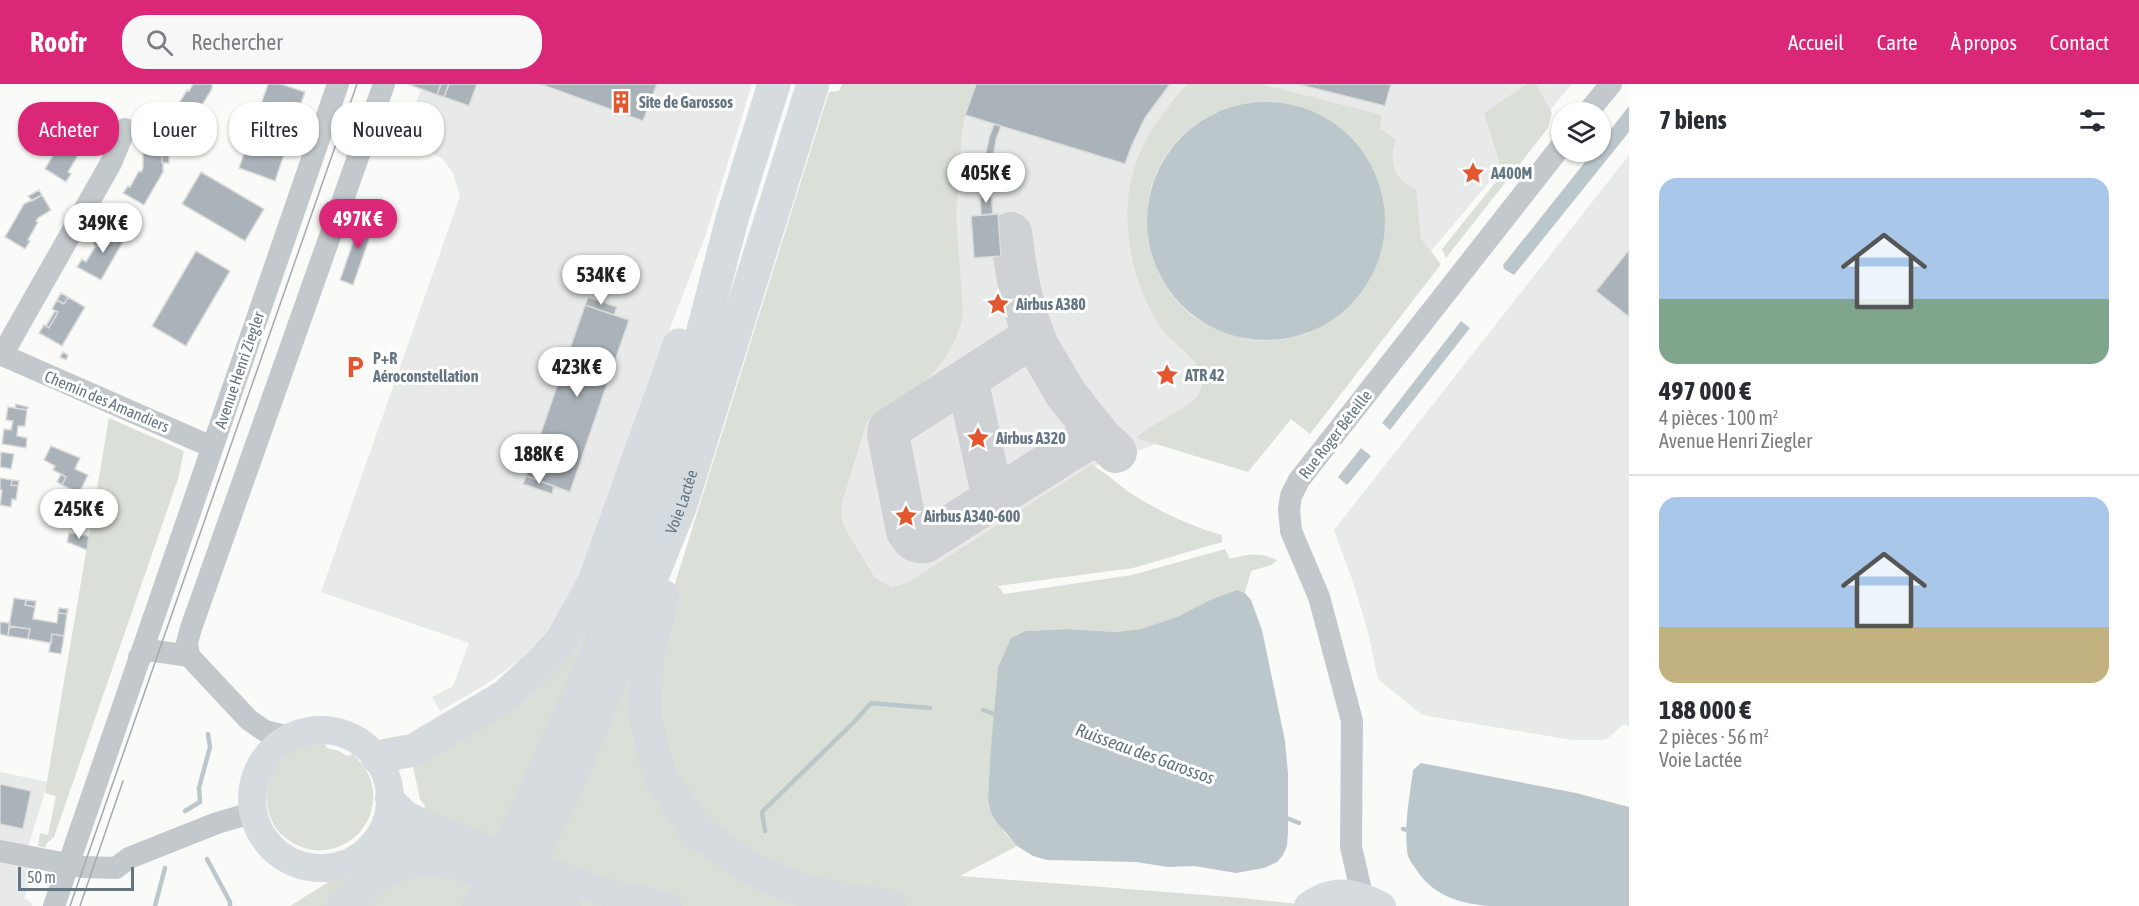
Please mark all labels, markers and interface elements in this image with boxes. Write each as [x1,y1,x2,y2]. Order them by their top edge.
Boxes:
search box [122,15,542,69]
text: Roofr [30,26,86,58]
icon: search [143,26,176,59]
text: Rechercher [191,29,283,55]
text: Accueil [1788,30,1844,54]
text: Carte [1877,30,1917,54]
text: À propos [1950,30,2017,54]
text: Contact [2050,30,2109,54]
building icon: Site de Garossos [608,89,634,115]
place label: Site de Garossos [639,93,733,111]
chip: Acheter [18,102,119,156]
chip: Louer [131,102,217,156]
chip: Filtres [229,102,319,156]
chip: Nouveau [331,102,444,156]
map controls [1551,102,1611,162]
button: layers [1551,102,1611,162]
icon: filters [2076,104,2109,137]
text: 7 biens [1659,105,1727,135]
pin: 405K € [937,153,1035,204]
place icon: A400M [1460,160,1486,186]
text: 405K € [961,161,1011,184]
place label: A400M [1490,164,1532,182]
pin: 497K € [309,199,407,250]
pin: 349K € [54,203,152,254]
text: 497K € [333,207,383,230]
text: 349K € [78,211,128,234]
icon: home [1830,217,1938,325]
pin: 534K € [552,255,650,306]
text: 534K € [576,263,626,286]
place icon: Airbus A380 [985,291,1011,317]
place label: Airbus A380 [1015,295,1086,313]
street label: Avenue Henri Ziegler [211,309,268,431]
pin: 423K € [528,347,626,398]
place label: P+R Aéroconstellation [372,349,479,385]
parking icon: P+R Aéroconstellation [342,354,368,380]
text: 423K € [552,355,602,378]
place icon: ATR 42 [1154,362,1180,388]
place label: ATR 42 [1184,366,1224,384]
street label: Chemin des Amandiers [42,367,172,436]
text: 497 000 € [1659,376,1751,406]
street label: Rue Roger Béteille [1295,386,1376,482]
text: 4 pièces · 100 m² [1659,406,1778,429]
place icon: Airbus A320 [965,425,991,451]
place label: Airbus A320 [995,429,1066,447]
text: Avenue Henri Ziegler [1659,429,1812,452]
pin: 188K € [490,434,588,485]
text: 188K € [514,442,564,465]
street label: Voie Lactée [661,468,700,536]
pin: 245K € [30,489,128,540]
text: 245K € [54,497,104,520]
place icon: Airbus A340-600 [893,503,919,529]
place label: Airbus A340-600 [923,507,1021,525]
icon: home [1830,536,1938,644]
text: 188 000 € [1659,695,1751,725]
water label: Ruisseau des Garossos [1073,719,1217,788]
text: 2 pièces · 56 m² [1659,725,1769,748]
text: Voie Lactée [1659,748,1742,771]
scale bar [18,864,134,892]
text: 50 m [27,868,56,886]

